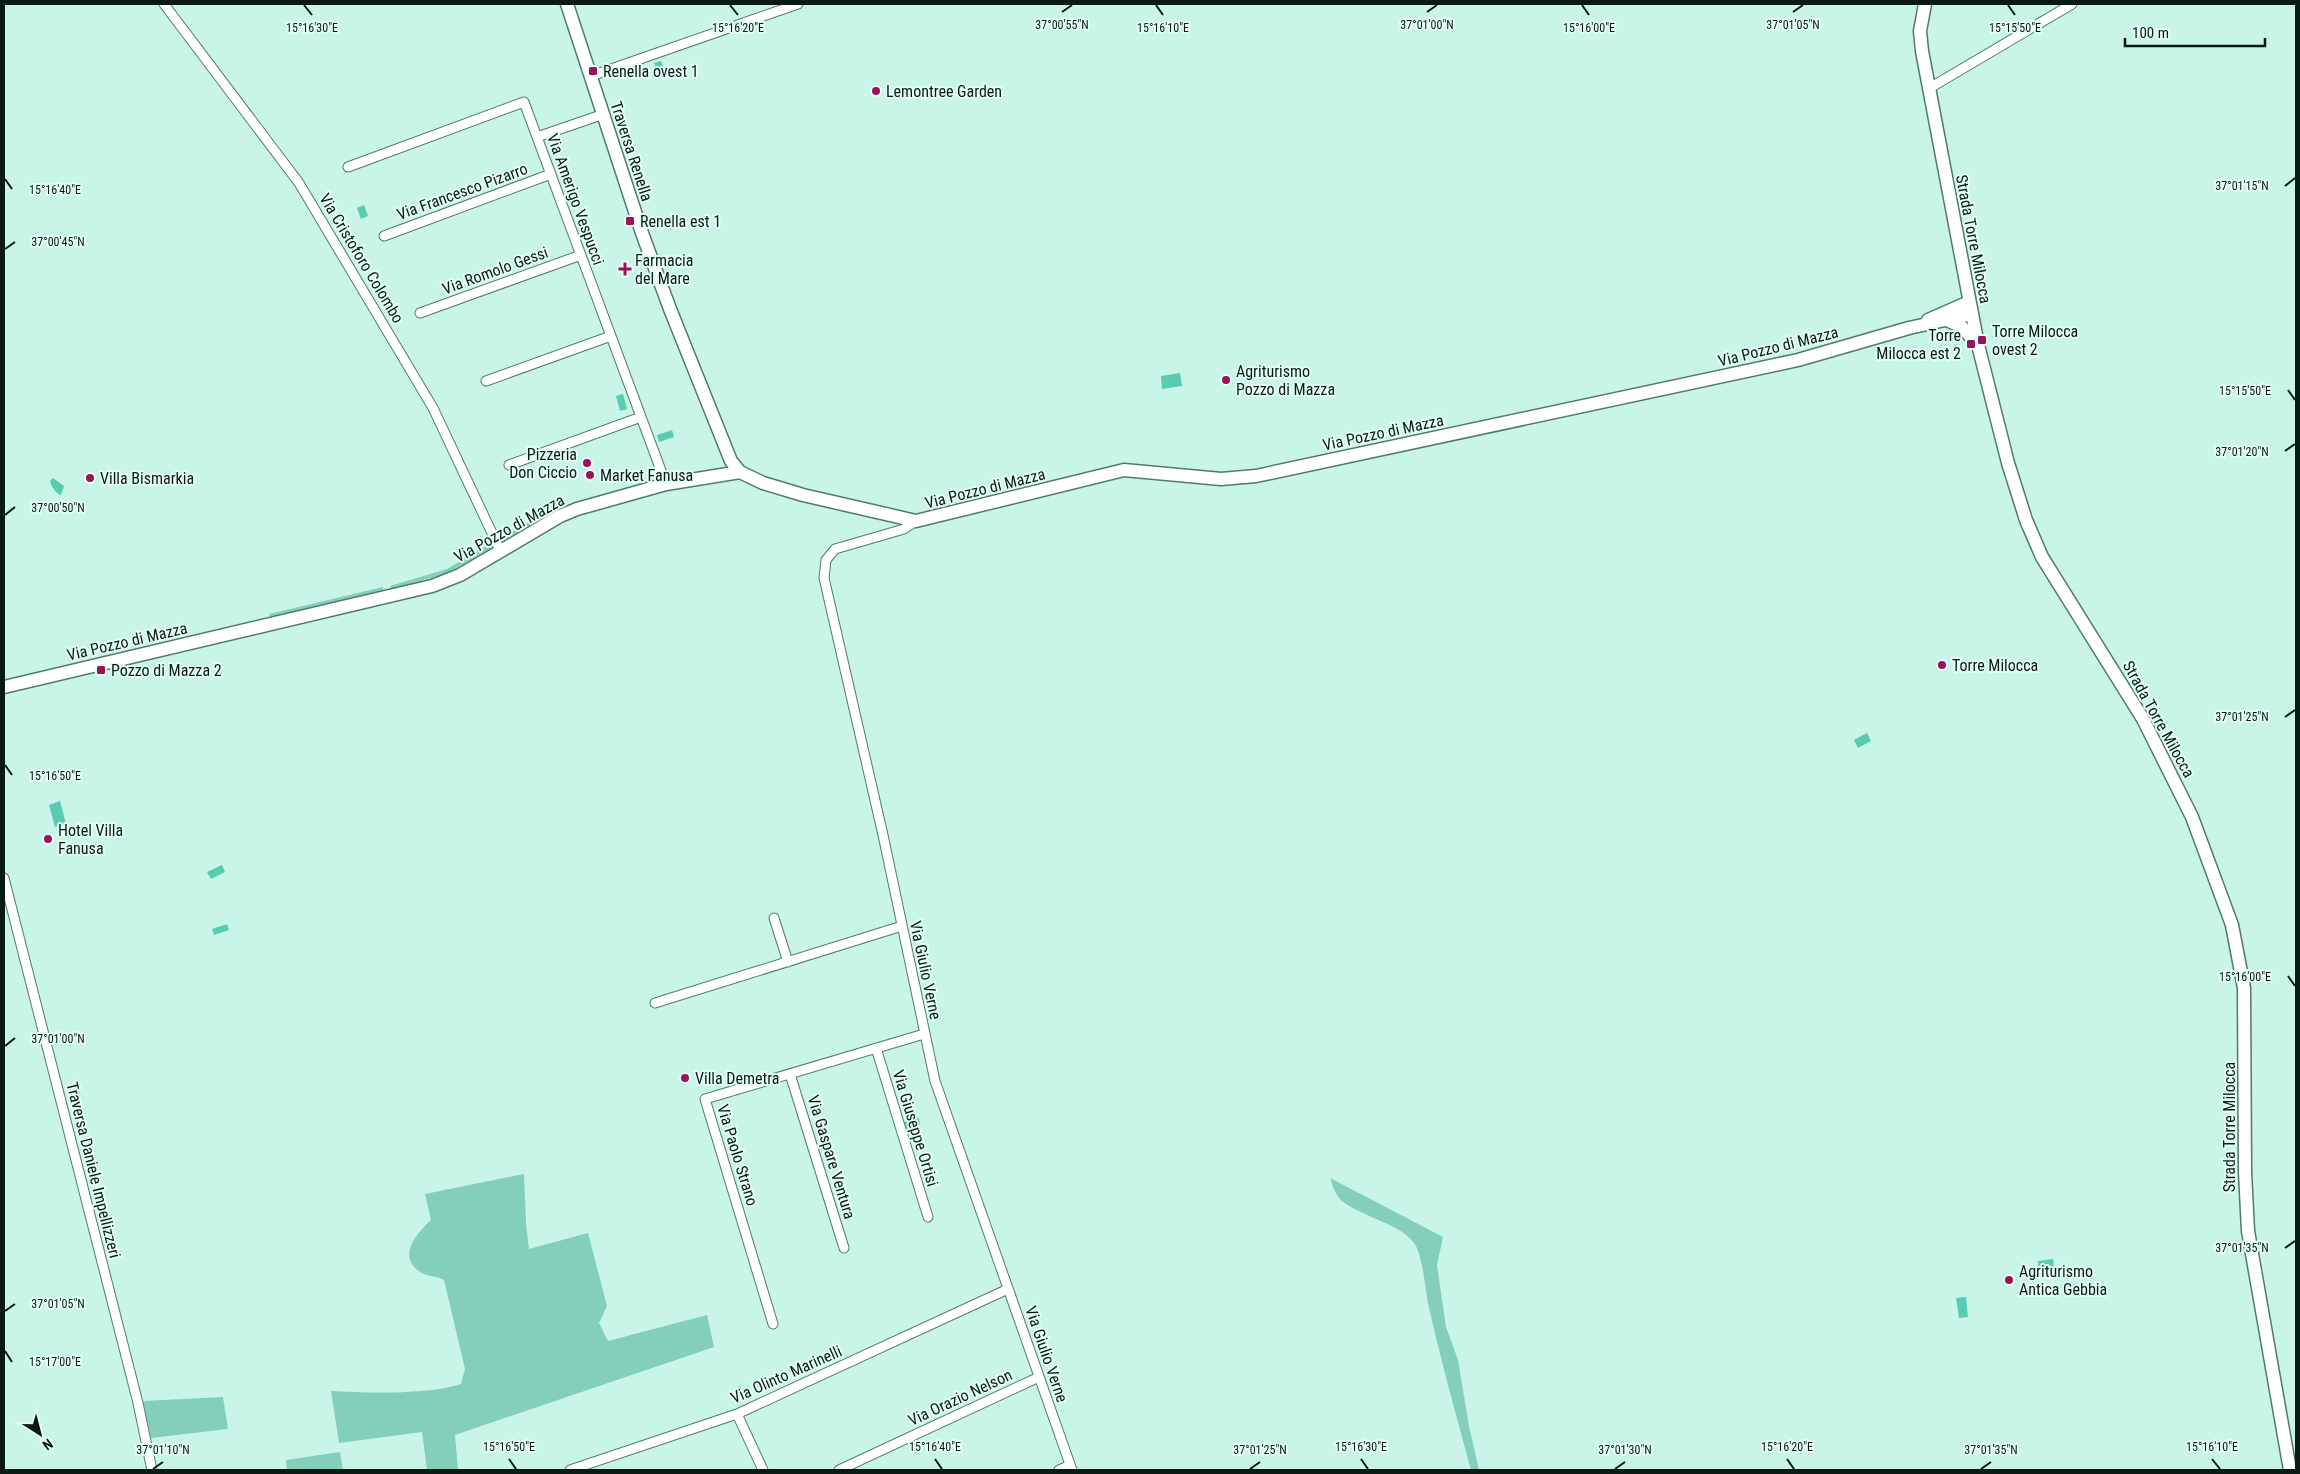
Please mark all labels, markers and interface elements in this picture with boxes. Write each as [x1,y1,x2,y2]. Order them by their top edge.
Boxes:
scale bar [2125,15,2265,47]
text: 37°00'55"N [1035,18,1089,32]
text: 37°01'00"N [1400,18,1454,32]
text: 37°01'05"N [1766,18,1820,32]
text: 15°16'30"E [286,21,338,35]
text: 15°16'20"E [712,21,764,35]
text: 15°16'10"E [1137,21,1189,35]
text: 15°16'00"E [1563,21,1615,35]
text: 15°15'50"E [1989,21,2041,35]
text: 100 m [2132,24,2169,42]
place label: Renella ovest 1 [603,62,699,81]
marker: Renella ovest 1 [587,65,599,77]
place label: Lemontree Garden [886,82,1002,101]
marker: Lemontree Garden [870,85,882,97]
street label: Traversa Renella [606,99,657,203]
street label: Via Amerigo Vespucci [543,131,608,267]
street label: Via Francesco Pizarro [394,159,530,224]
street label: Strada Torre Milocca [1952,173,1995,305]
text: 37°01'15"N [2215,179,2269,193]
text: 15°16'40"E [29,183,81,197]
street label: Via Cristoforo Colombo [315,190,408,326]
place label: Renella est 1 [640,212,721,231]
marker: Renella est 1 [624,215,636,227]
text: 37°00'45"N [31,235,85,249]
street label: Via Romolo Gessi [440,243,551,298]
place label: Farmacia del Mare [635,251,693,288]
marker: Farmacia del Mare [619,263,631,275]
street label: Via Pozzo di Mazza [1716,322,1840,371]
place label: Torre Milocca ovest 2 [1992,322,2078,359]
place label: Torre Milocca est 2 [1876,326,1961,363]
marker: Torre Milocca ovest 2 [1976,334,1988,346]
marker: Torre Milocca est 2 [1965,338,1977,350]
place label: Agriturismo Pozzo di Mazza [1236,362,1335,399]
marker: Agriturismo Pozzo di Mazza [1220,374,1232,386]
text: 15°15'50"E [2219,384,2271,398]
street label: Via Pozzo di Mazza [1321,410,1445,455]
place label: Pizzeria Don Ciccio [509,445,577,482]
text: 37°01'20"N [2215,445,2269,459]
marker: Pizzeria Don Ciccio [581,457,593,469]
street label: Via Pozzo di Mazza [923,464,1047,513]
place label: Market Fanusa [600,466,693,485]
place label: Villa Bismarkia [100,469,194,488]
marker: Market Fanusa [584,469,596,481]
marker: Villa Bismarkia [84,472,96,484]
street label: Via Pozzo di Mazza [451,490,568,567]
text: 37°00'50"N [31,501,85,515]
street label: Via Pozzo di Mazza [65,618,189,665]
place label: Torre Milocca [1952,656,2038,675]
street label: Strada Torre Milocca [2119,658,2199,781]
marker: Torre Milocca [1936,659,1948,671]
place label: Pozzo di Mazza 2 [111,661,222,680]
marker: Pozzo di Mazza 2 [95,664,107,676]
text: 37°01'25"N [2215,710,2269,724]
text: 15°16'50"E [29,769,81,783]
place label: Hotel Villa Fanusa [58,821,123,858]
marker: Hotel Villa Fanusa [42,833,54,845]
street label: Via Giulio Verne [906,919,945,1021]
text: 15°16'00"E [2219,970,2271,984]
text: 37°01'00"N [31,1032,85,1046]
street label: Strada Torre Milocca [2220,1062,2239,1192]
street label: Via Giuseppe Ortisi [889,1068,942,1189]
place label: Villa Demetra [695,1069,779,1088]
marker: Villa Demetra [679,1072,691,1084]
street label: Traversa Daniele Impellizzeri [62,1080,125,1260]
street label: Via Gaspare Ventura [804,1093,859,1221]
street label: Via Paolo Strano [713,1102,762,1208]
text: 37°01'35"N [2215,1241,2269,1255]
place label: Agriturismo Antica Gebbia [2019,1262,2107,1299]
marker: Agriturismo Antica Gebbia [2003,1274,2015,1286]
text: 37°01'05"N [31,1297,85,1311]
street label: Via Giulio Verne [1021,1304,1072,1405]
street label: Via Olinto Marinelli [728,1341,845,1407]
text: 15°17'00"E [29,1355,81,1369]
street label: Via Orazio Nelson [905,1365,1015,1430]
north arrow [15,1409,65,1459]
text: N [39,1436,56,1454]
text: 15°16'50"E [483,1440,535,1454]
text: 15°16'40"E [909,1440,961,1454]
text: 15°16'30"E [1335,1440,1387,1454]
text: 15°16'20"E [1761,1440,1813,1454]
text: 15°16'10"E [2186,1440,2238,1454]
text: 37°01'10"N [136,1443,190,1457]
text: 37°01'25"N [1233,1443,1287,1457]
text: 37°01'30"N [1598,1443,1652,1457]
text: 37°01'35"N [1964,1443,2018,1457]

